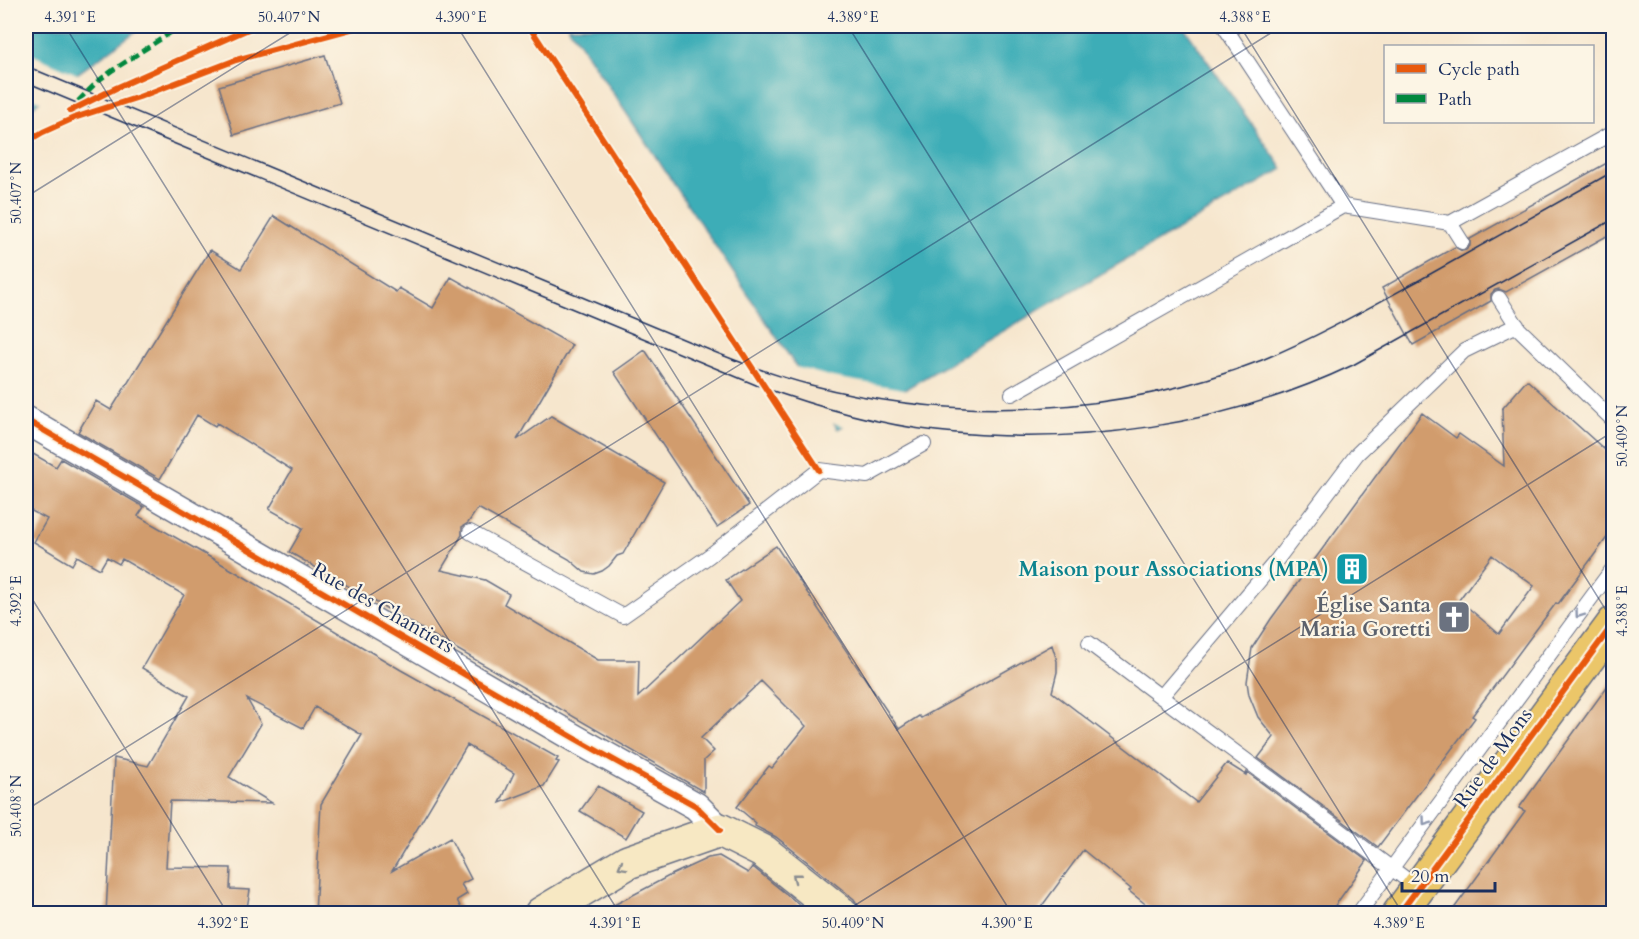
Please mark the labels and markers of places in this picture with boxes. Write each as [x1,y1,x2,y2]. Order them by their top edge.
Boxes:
building icon: Maison pour Associations (MPA) [1334,551,1370,587]
place label: Maison pour Associations (MPA) [1019,555,1329,584]
place label: Église Santa Maria Goretti [1300,591,1432,644]
church icon: Église Santa Maria Goretti [1436,599,1472,635]

